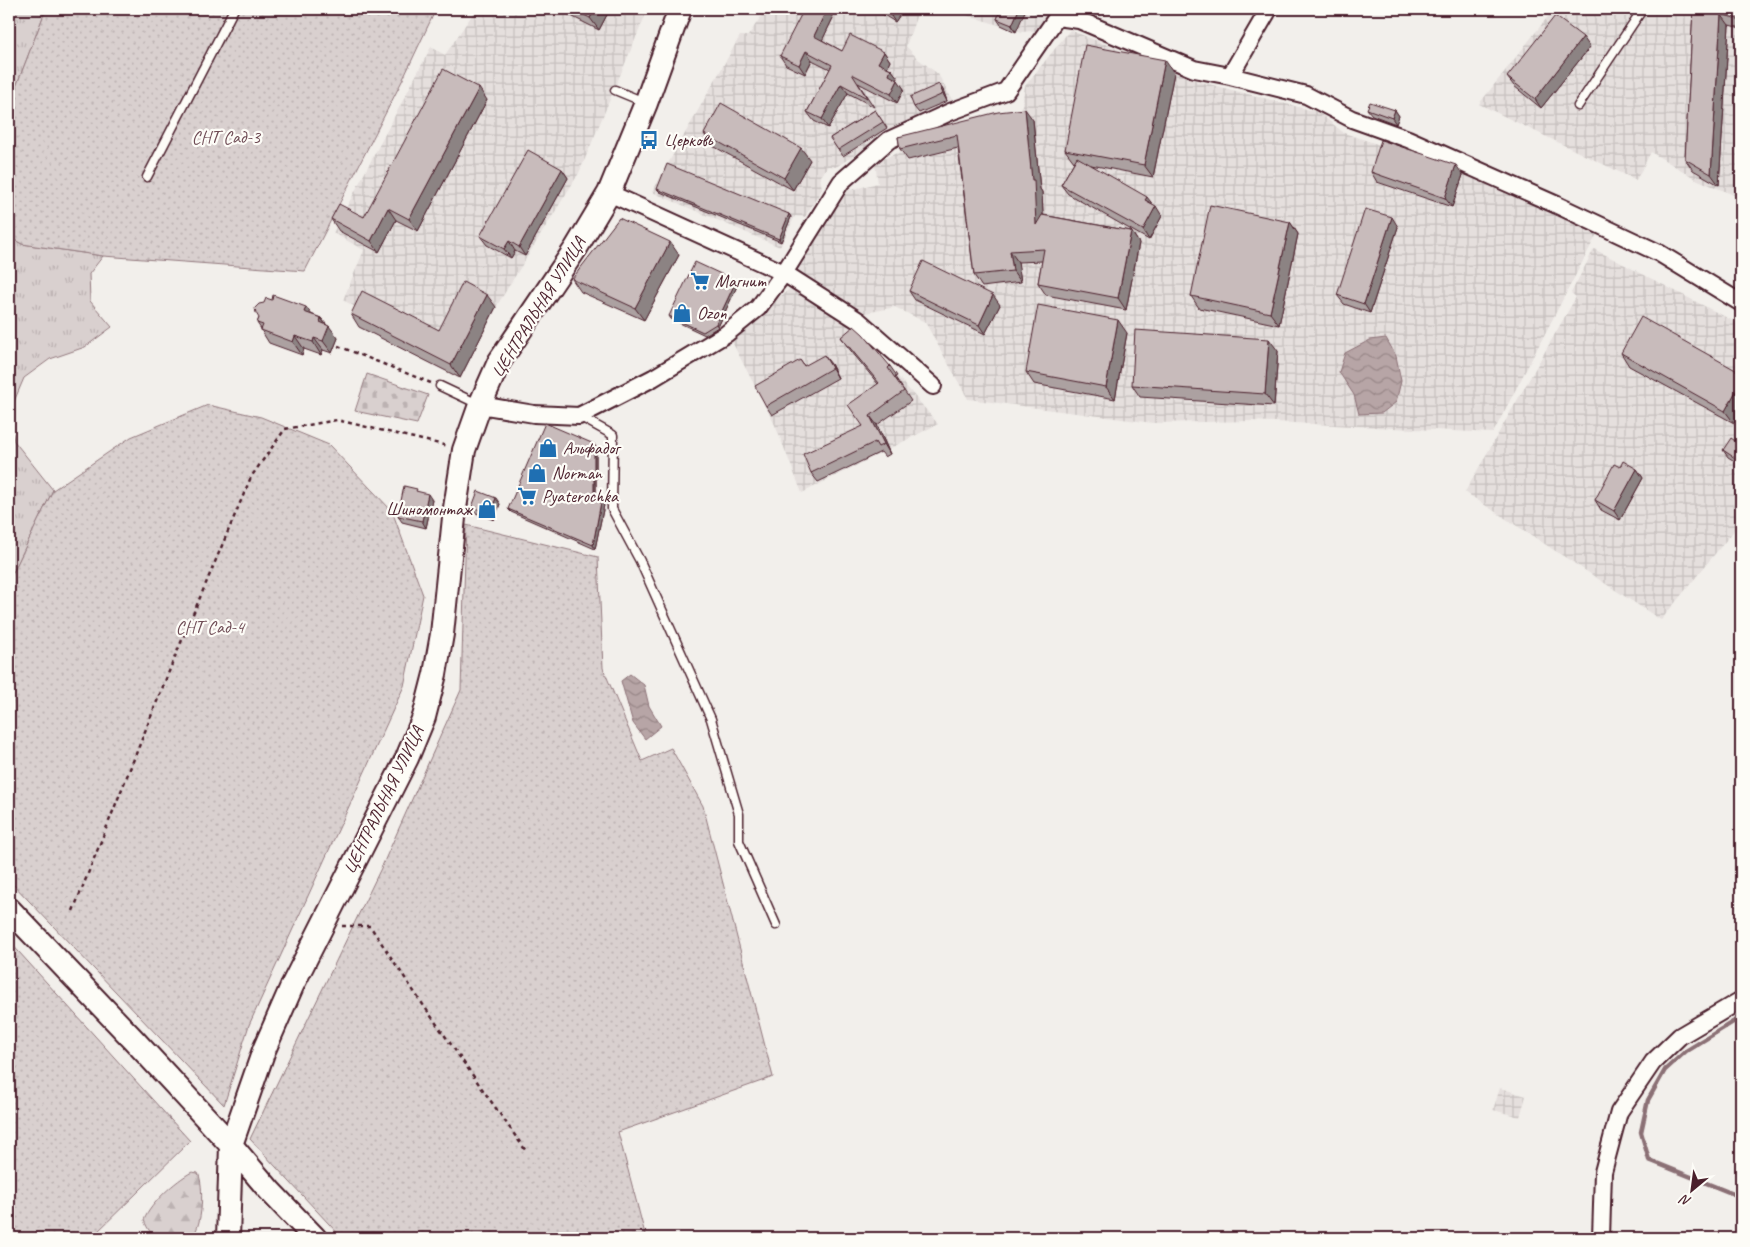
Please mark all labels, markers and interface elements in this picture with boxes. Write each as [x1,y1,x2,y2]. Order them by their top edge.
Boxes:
park label: СНТ Сад-3 [192,126,262,148]
bus stop icon: Церковь [638,129,660,151]
place label: Церковь [664,129,714,151]
street label: ЦЕНТРАЛЬНАЯ УЛИЦА [486,232,591,381]
supermarket icon: Магнит [689,270,711,292]
place label: Магнит [715,270,767,292]
shop icon: Ozon [671,302,693,324]
place label: Ozon [697,302,727,324]
shop icon: Альфадог [537,437,559,459]
place label: Альфадог [563,437,622,459]
shop icon: Norman [526,462,548,484]
place label: Norman [552,462,603,484]
supermarket icon: Pyaterochka [516,485,538,507]
place label: Pyaterochka [542,485,619,507]
place label: Шиномонтаж [386,498,474,520]
shop icon: Шиномонтаж [476,498,498,520]
park label: СНТ Сад-4 [176,616,246,638]
street label: ЦЕНТРАЛЬНАЯ УЛИЦА [338,722,429,877]
north arrow [1668,1164,1718,1214]
text: N [1676,1190,1694,1210]

